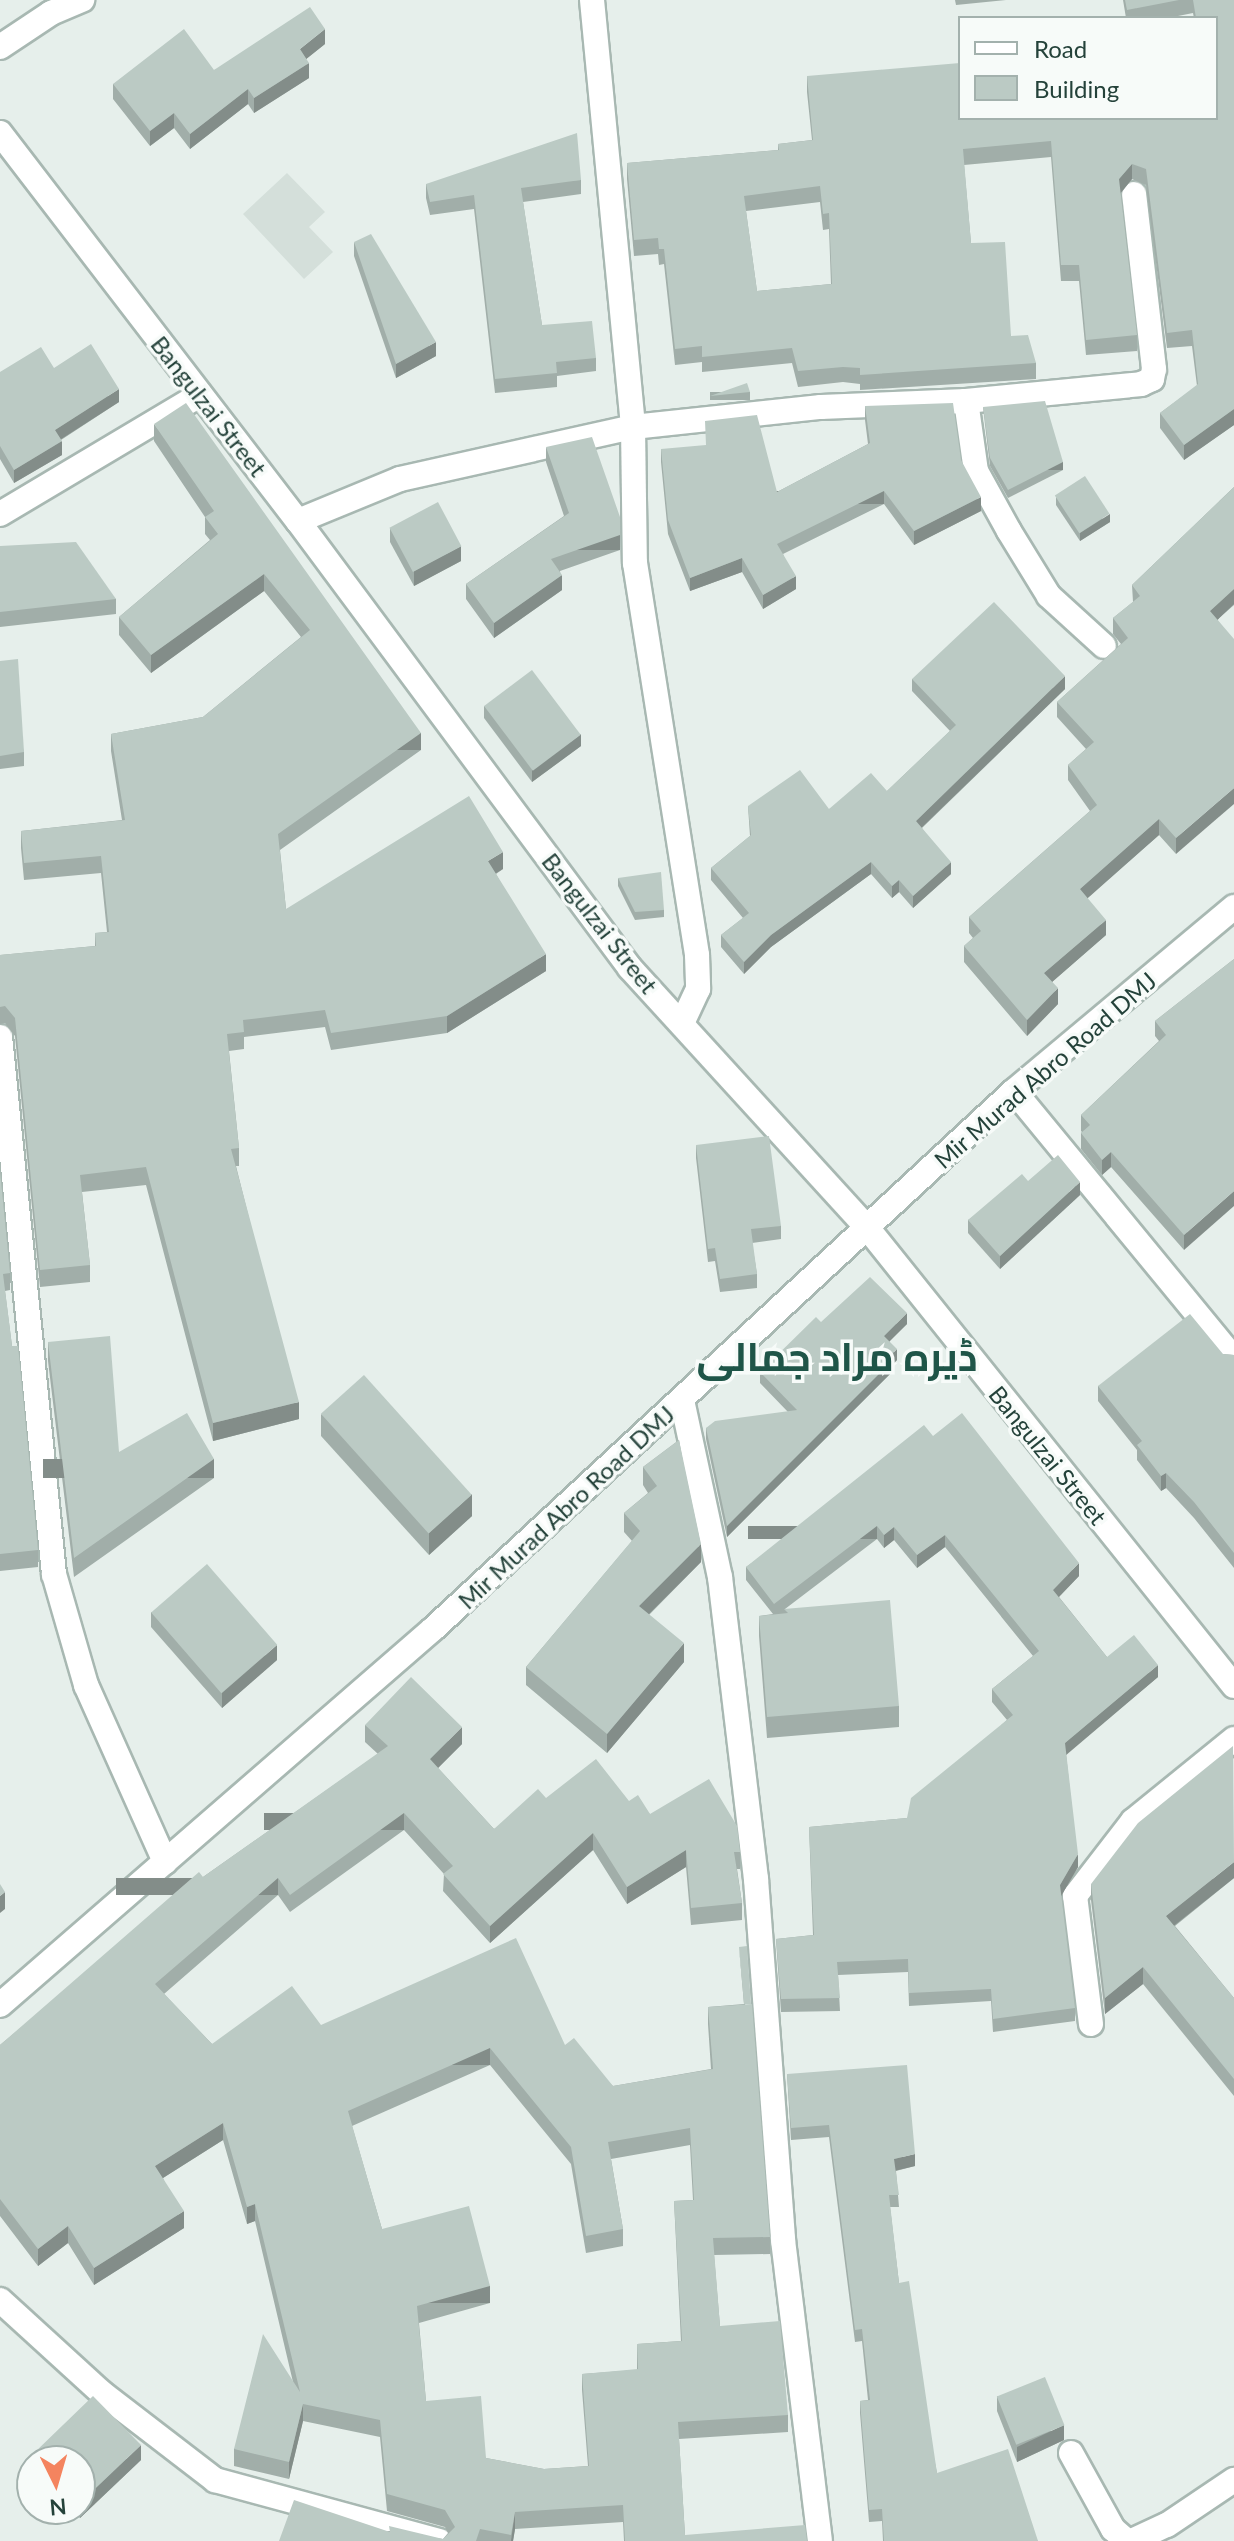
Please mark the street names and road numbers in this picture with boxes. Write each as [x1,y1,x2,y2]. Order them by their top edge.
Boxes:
street label: Bangulzai Street [145,330,273,482]
street label: Bangulzai Street [536,847,664,999]
street label: Mir Murad Abro Road DMJ [928,965,1162,1175]
street label: Bangulzai Street [983,1380,1113,1530]
street label: Mir Murad Abro Road DMJ [452,1399,680,1615]

